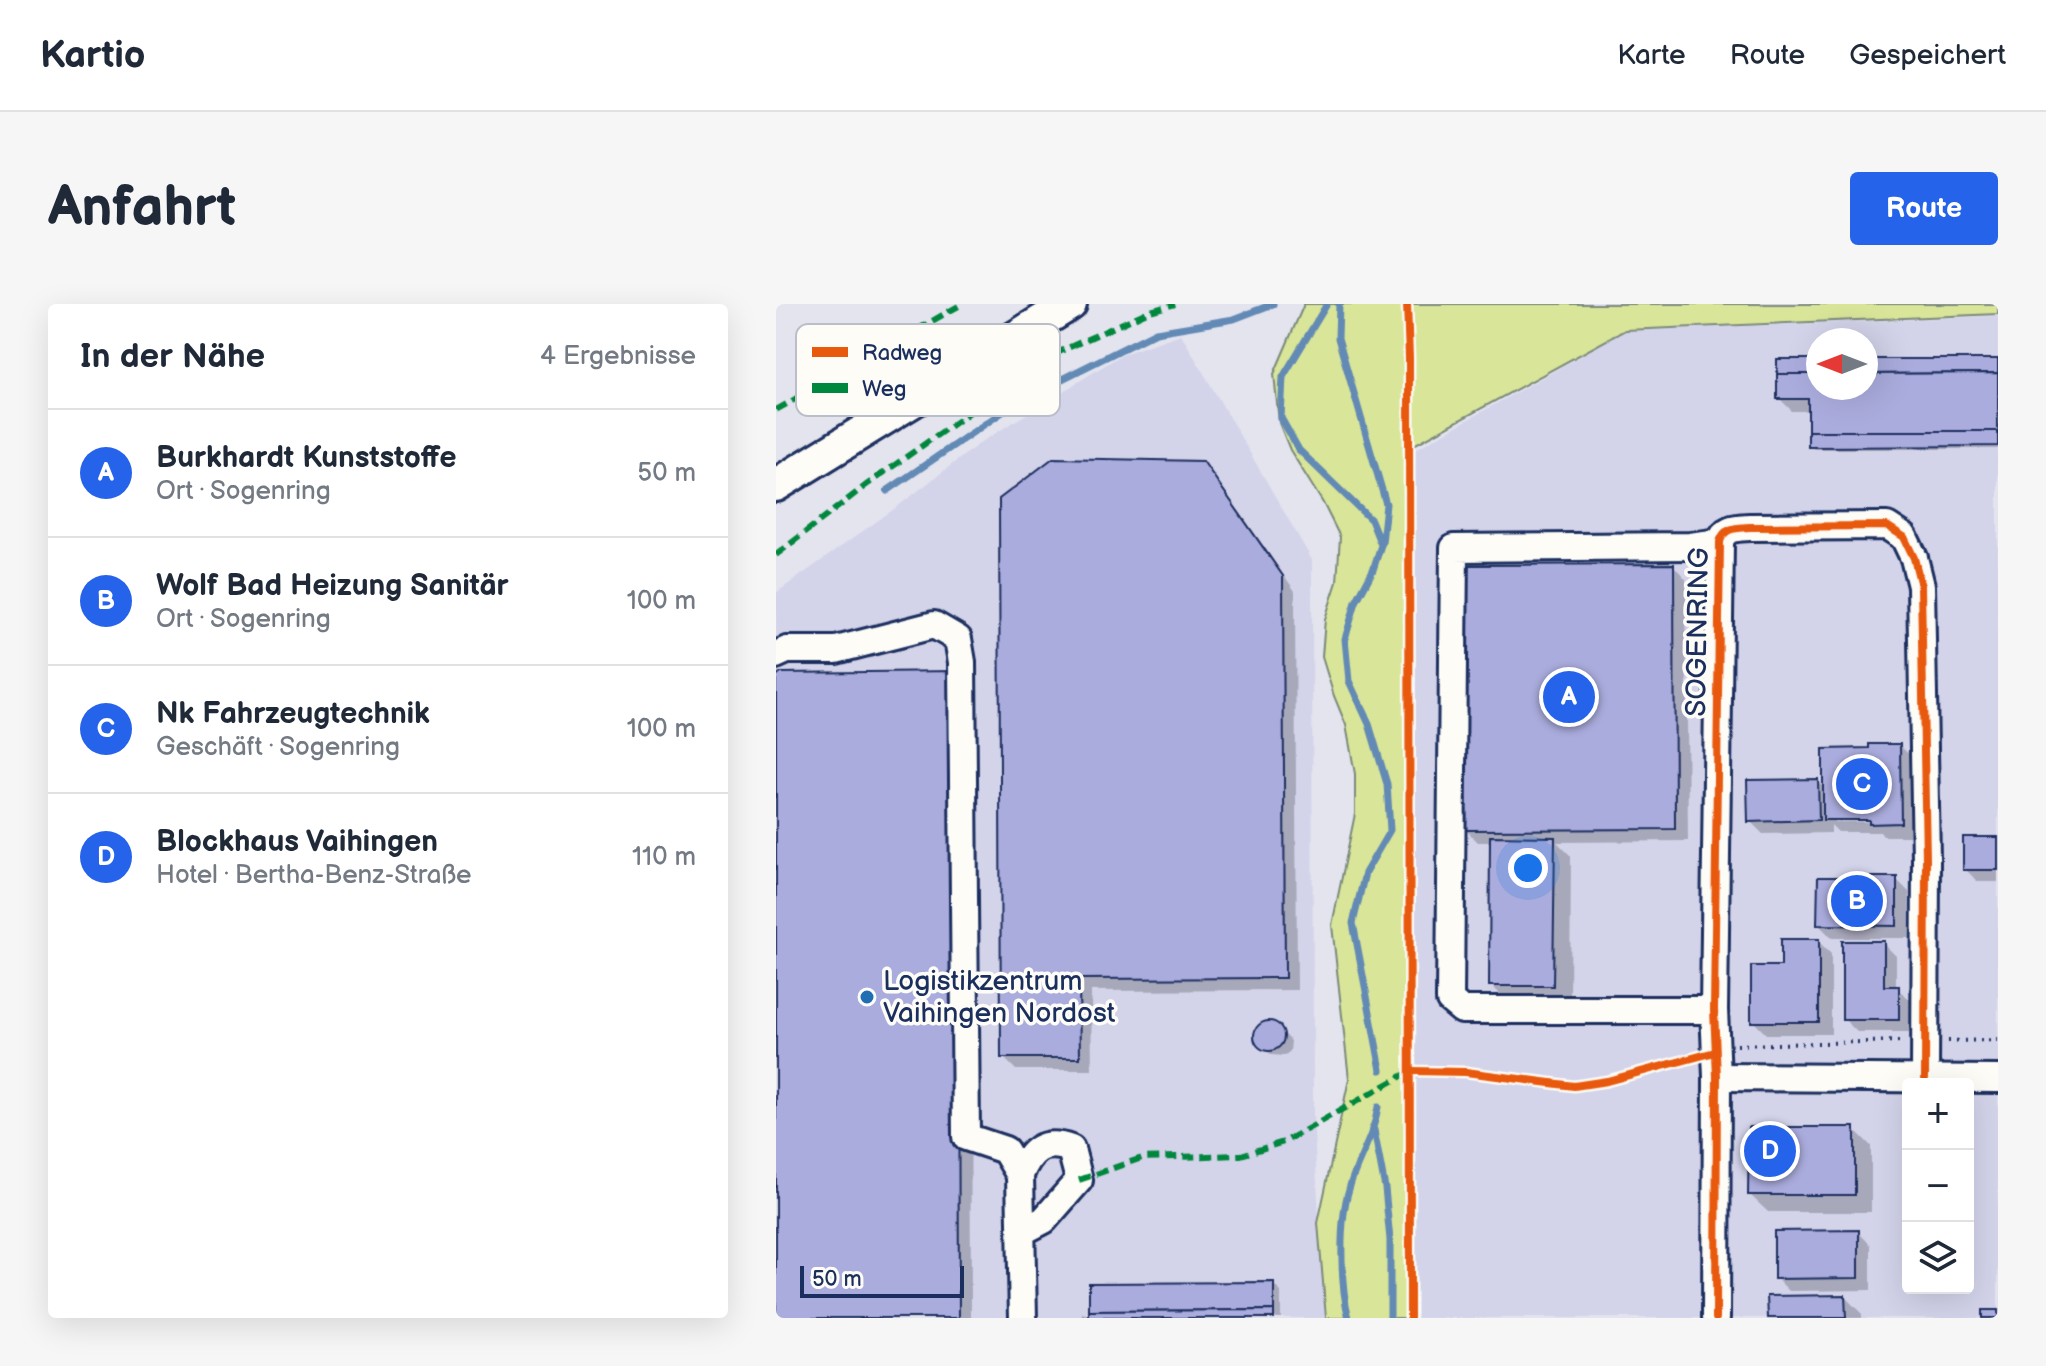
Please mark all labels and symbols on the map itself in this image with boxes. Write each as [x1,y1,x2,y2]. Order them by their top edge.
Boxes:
legend [796,324,1060,416]
north arrow [1806,328,1878,400]
text: Radweg [862,340,942,367]
text: Weg [862,376,907,403]
street label: SOGENRING [1680,547,1716,717]
pin: A [1543,667,1595,727]
pin: C [1836,754,1888,814]
your location [1508,848,1548,888]
pin: B [1831,871,1883,931]
place label: Logistikzentrum Vaihingen Nordost [883,965,1116,1030]
marker: Logistikzentrum Vaihingen Nordost [858,988,876,1006]
pin: D [1744,1121,1796,1181]
scale bar [800,1262,964,1298]

